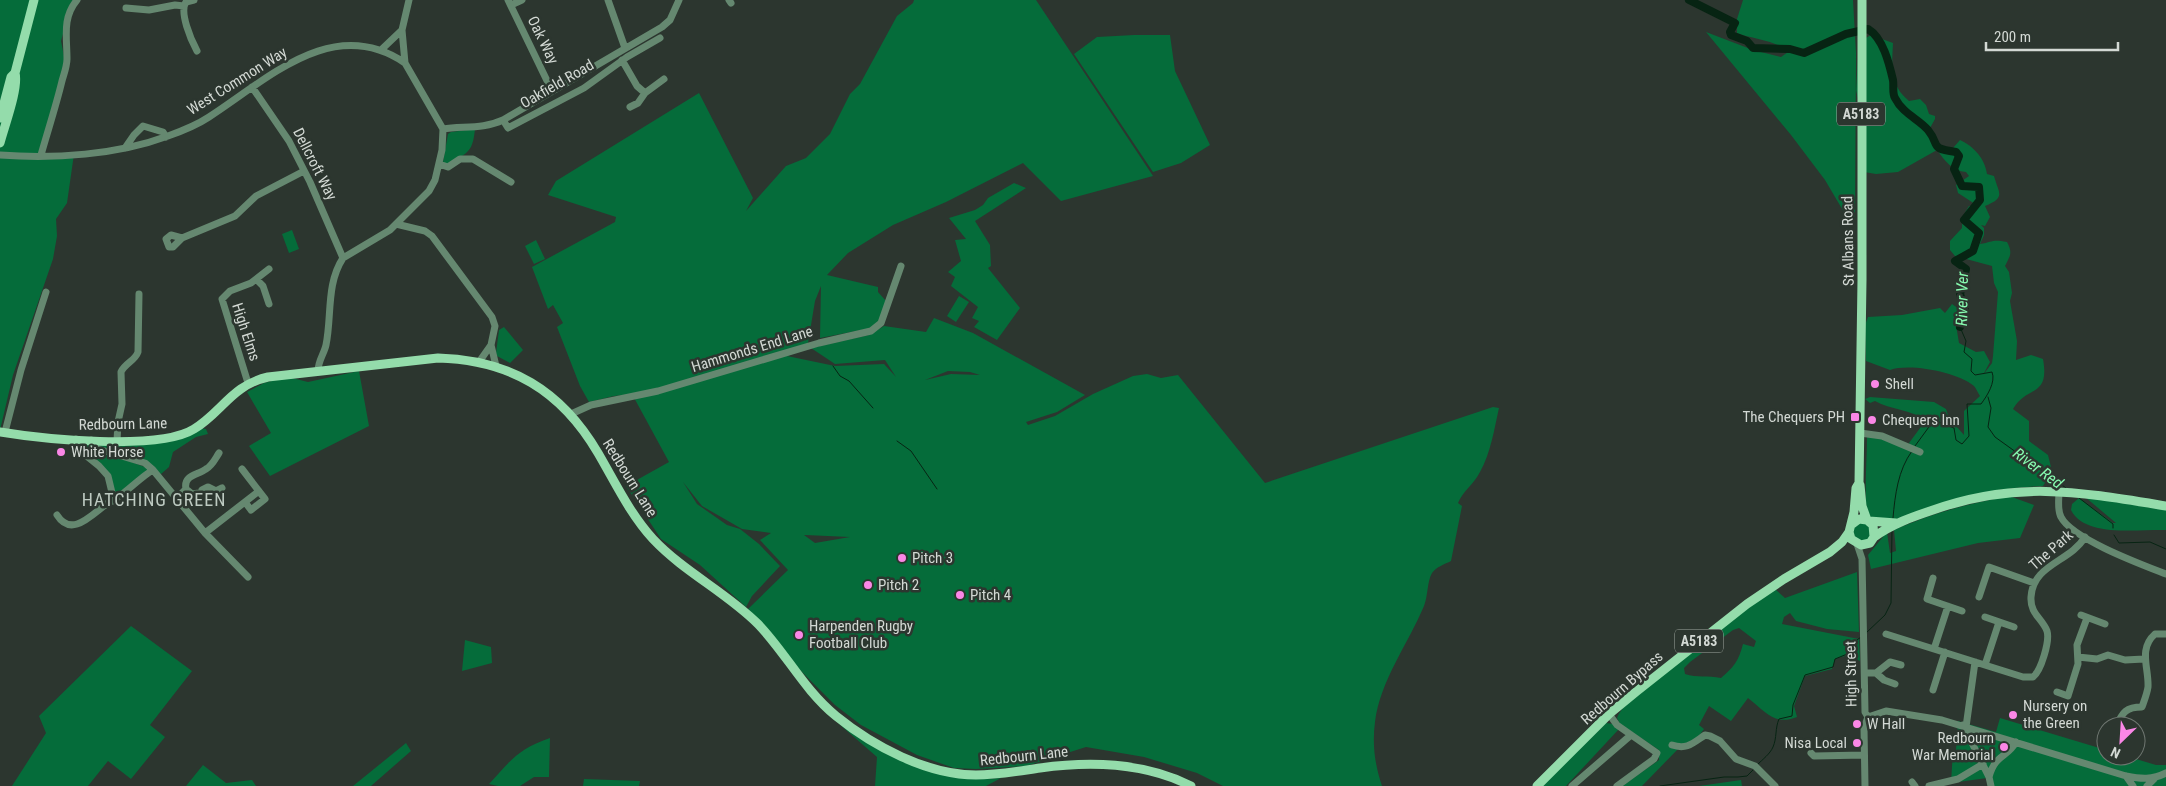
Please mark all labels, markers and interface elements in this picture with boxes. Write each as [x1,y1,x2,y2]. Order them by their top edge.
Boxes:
street label: Oak Way [524,13,562,67]
scale bar [1986,20,2118,52]
text: 200 m [1994,28,2031,46]
street label: West Common Way [184,43,290,119]
street label: Oakfield Road [517,56,597,112]
road number: A5183 [1837,102,1885,126]
street label: Dellcroft Way [289,125,341,203]
street label: St Albans Road [1838,196,1858,286]
water label: River Ver [1952,270,1972,326]
street label: High Elms [228,301,264,363]
street label: Hammonds End Lane [689,322,815,376]
place label: Shell [1885,375,1914,393]
marker: Shell [1869,378,1881,390]
place label: The Chequers PH [1742,408,1845,426]
marker: The Chequers PH [1849,411,1861,423]
place label: Chequers Inn [1882,411,1960,429]
street label: Redbourn Lane [79,414,167,434]
marker: Chequers Inn [1866,414,1878,426]
street label: Redbourn Lane [599,436,661,520]
place label: White Horse [71,443,143,461]
water label: River Red [2009,444,2067,493]
marker: White Horse [55,446,67,458]
district label: HATCHING GREEN [82,489,226,510]
street label: The Park [2025,526,2077,574]
place label: Pitch 3 [912,549,953,567]
marker: Pitch 3 [896,552,908,564]
place label: Pitch 2 [878,576,919,594]
marker: Pitch 2 [862,579,874,591]
place label: Pitch 4 [970,586,1011,604]
marker: Pitch 4 [954,589,966,601]
place label: Harpenden Rugby Football Club [809,617,913,652]
marker: Harpenden Rugby Football Club [793,629,805,641]
road number: A5183 [1675,630,1723,652]
street label: High Street [1841,641,1861,707]
street label: Redbourn Bypass [1577,647,1667,728]
place label: Nursery on the Green [2023,697,2087,732]
marker: Nursery on the Green [2007,709,2019,721]
place label: W Hall [1867,715,1905,733]
north arrow [2096,716,2146,766]
marker: W Hall [1851,718,1863,730]
place label: Redbourn War Memorial [1912,729,1994,764]
place label: Nisa Local [1785,734,1847,752]
marker: Nisa Local [1851,737,1863,749]
marker: Redbourn War Memorial [1998,741,2010,753]
street label: Redbourn Lane [979,742,1069,770]
text: N [2108,744,2123,762]

